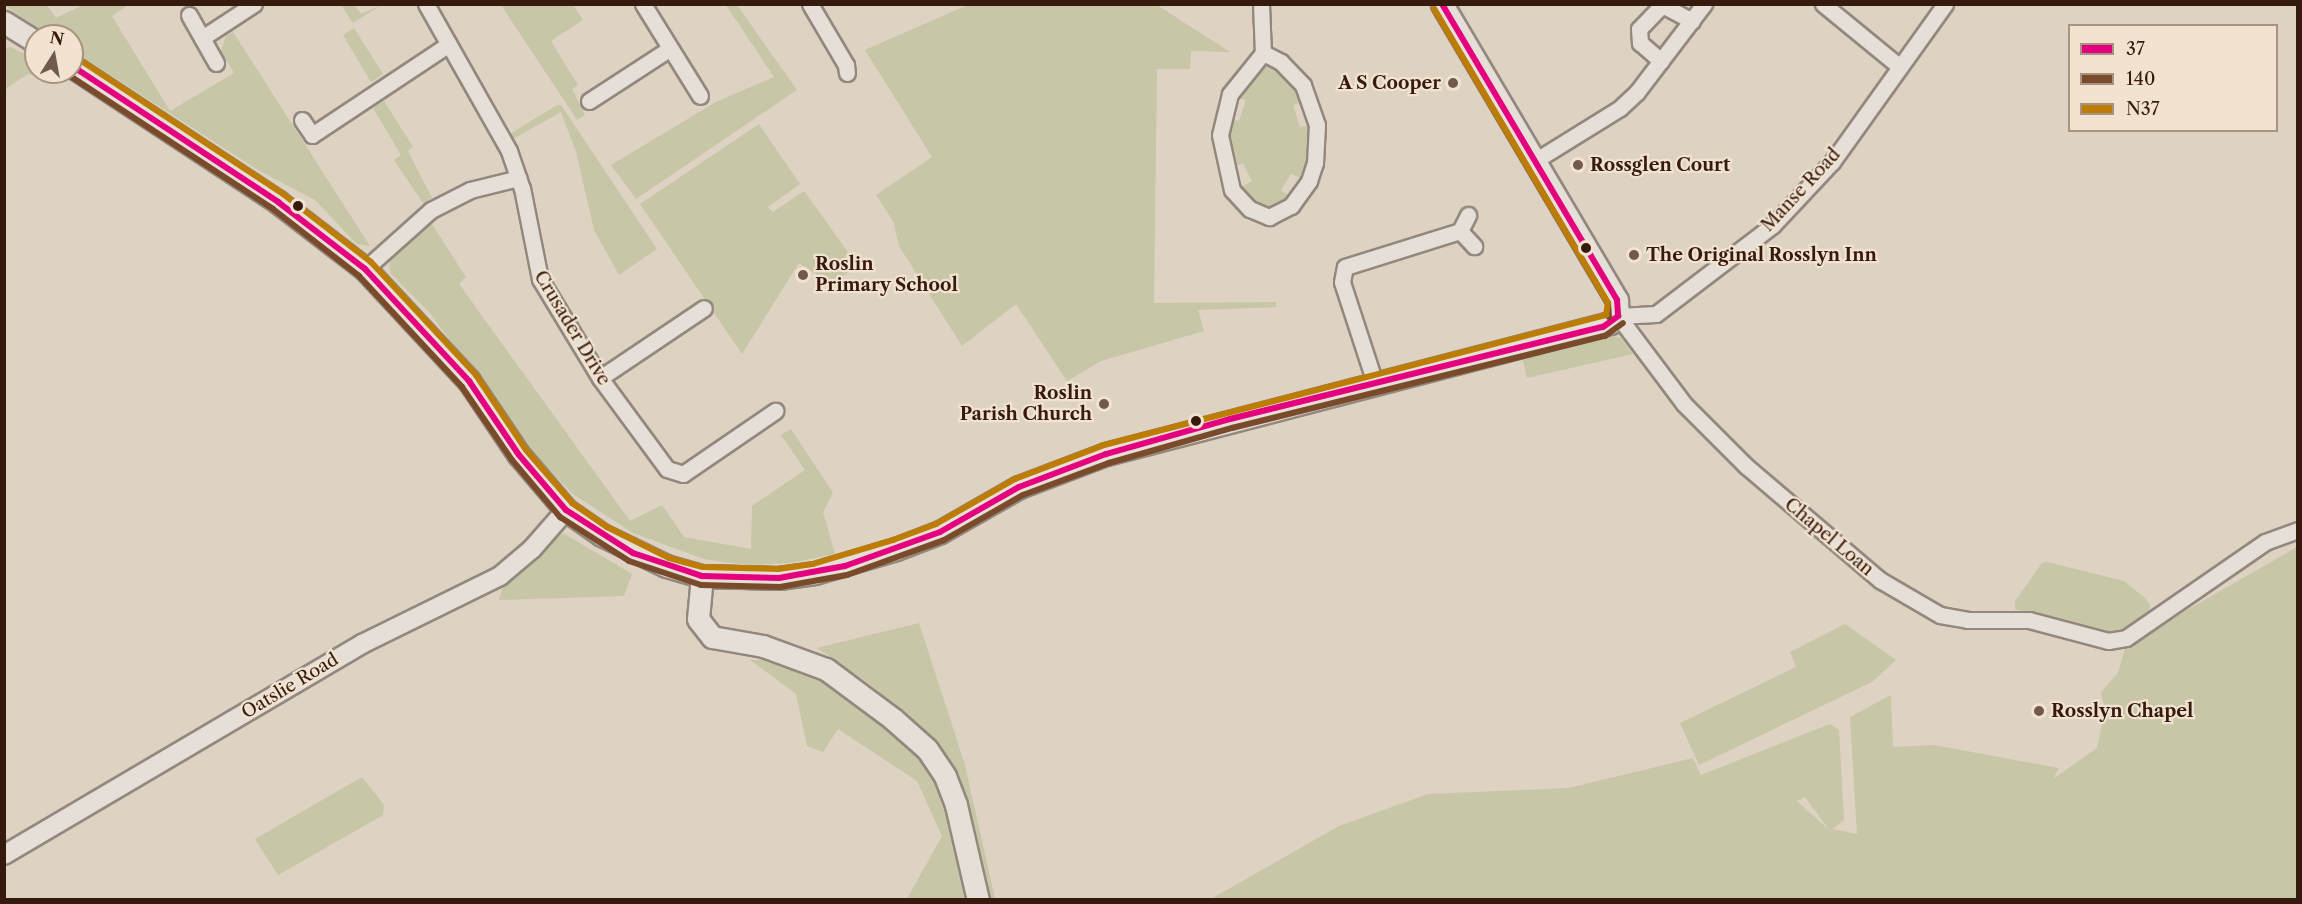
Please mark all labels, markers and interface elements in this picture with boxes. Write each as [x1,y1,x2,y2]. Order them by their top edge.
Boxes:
north arrow [24,24,84,84]
legend [2068,24,2278,132]
text: N [48,27,66,49]
text: 37 [2126,38,2145,60]
text: 140 [2126,68,2155,90]
place label: A S Cooper [1338,72,1441,94]
marker: A S Cooper [1446,76,1460,90]
text: N37 [2126,98,2160,120]
street label: Manse Road [1757,144,1845,236]
place label: Rossglen Court [1590,154,1730,176]
marker: Rossglen Court [1571,158,1585,172]
unlabelled marker [292,200,304,212]
unlabelled marker [1580,242,1592,254]
place label: The Original Rosslyn Inn [1646,244,1877,266]
marker: The Original Rosslyn Inn [1627,248,1641,262]
place label: Roslin Primary School [815,254,958,296]
street label: Crusader Drive [529,267,615,389]
marker: Roslin Primary School [796,268,810,282]
place label: Roslin Parish Church [960,383,1092,426]
marker: Roslin Parish Church [1097,397,1111,411]
unlabelled marker [1190,415,1202,427]
street label: Chapel Loan [1780,494,1878,580]
street label: Oatslie Road [238,649,342,723]
place label: Rosslyn Chapel [2051,700,2193,722]
marker: Rosslyn Chapel [2032,704,2046,718]

